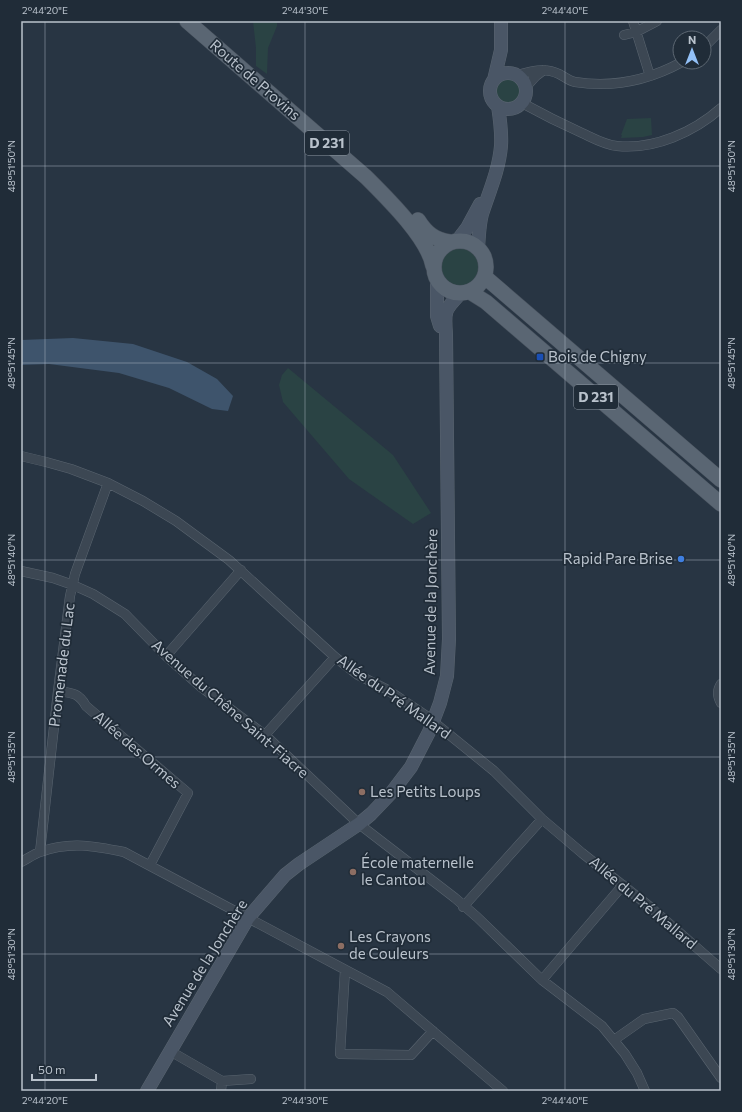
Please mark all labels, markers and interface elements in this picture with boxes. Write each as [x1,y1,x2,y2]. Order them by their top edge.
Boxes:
text: 2°44'20"E [22,4,68,16]
text: 2°44'30"E [282,4,328,16]
text: 2°44'40"E [542,4,588,16]
north arrow [672,30,712,70]
text: N [688,33,696,46]
street label: Route de Provins [207,35,305,124]
road number: D 231 [305,131,349,155]
text: 48°51'50"N [5,140,17,192]
text: 48°51'50"N [725,140,737,192]
text: 48°51'45"N [5,337,17,389]
text: 48°51'45"N [725,337,737,389]
place label: Bois de Chigny [548,347,647,365]
marker: Bois de Chigny [535,352,545,362]
road number: D 231 [574,385,618,409]
street label: Avenue de la Jonchère [420,529,440,675]
text: 48°51'40"N [5,534,17,586]
text: 48°51'40"N [725,534,737,586]
place label: Rapid Pare Brise [563,549,673,567]
marker: Rapid Pare Brise [676,554,686,564]
street label: Promenade du Lac [44,602,78,728]
street label: Avenue du Chêne Saint-Fiacre [149,635,313,781]
street label: Allée du Pré Mallard [334,650,455,742]
street label: Allée des Ormes [91,707,185,792]
text: 48°51'35"N [5,731,17,783]
text: 48°51'35"N [725,731,737,783]
place label: Les Petits Loups [370,782,481,800]
marker: Les Petits Loups [357,787,367,797]
place label: École maternelle le Cantou [361,852,474,888]
street label: Allée du Pré Mallard [586,852,701,952]
marker: École maternelle le Cantou [348,867,358,877]
street label: Avenue de la Jonchère [158,896,251,1029]
place label: Les Crayons de Couleurs [349,927,431,962]
text: 48°51'30"N [5,928,17,980]
text: 48°51'30"N [725,928,737,980]
marker: Les Crayons de Couleurs [336,941,346,951]
scale bar [32,1056,96,1082]
text: 50 m [38,1062,66,1076]
text: 2°44'20"E [22,1094,68,1106]
text: 2°44'30"E [282,1094,328,1106]
text: 2°44'40"E [542,1094,588,1106]

